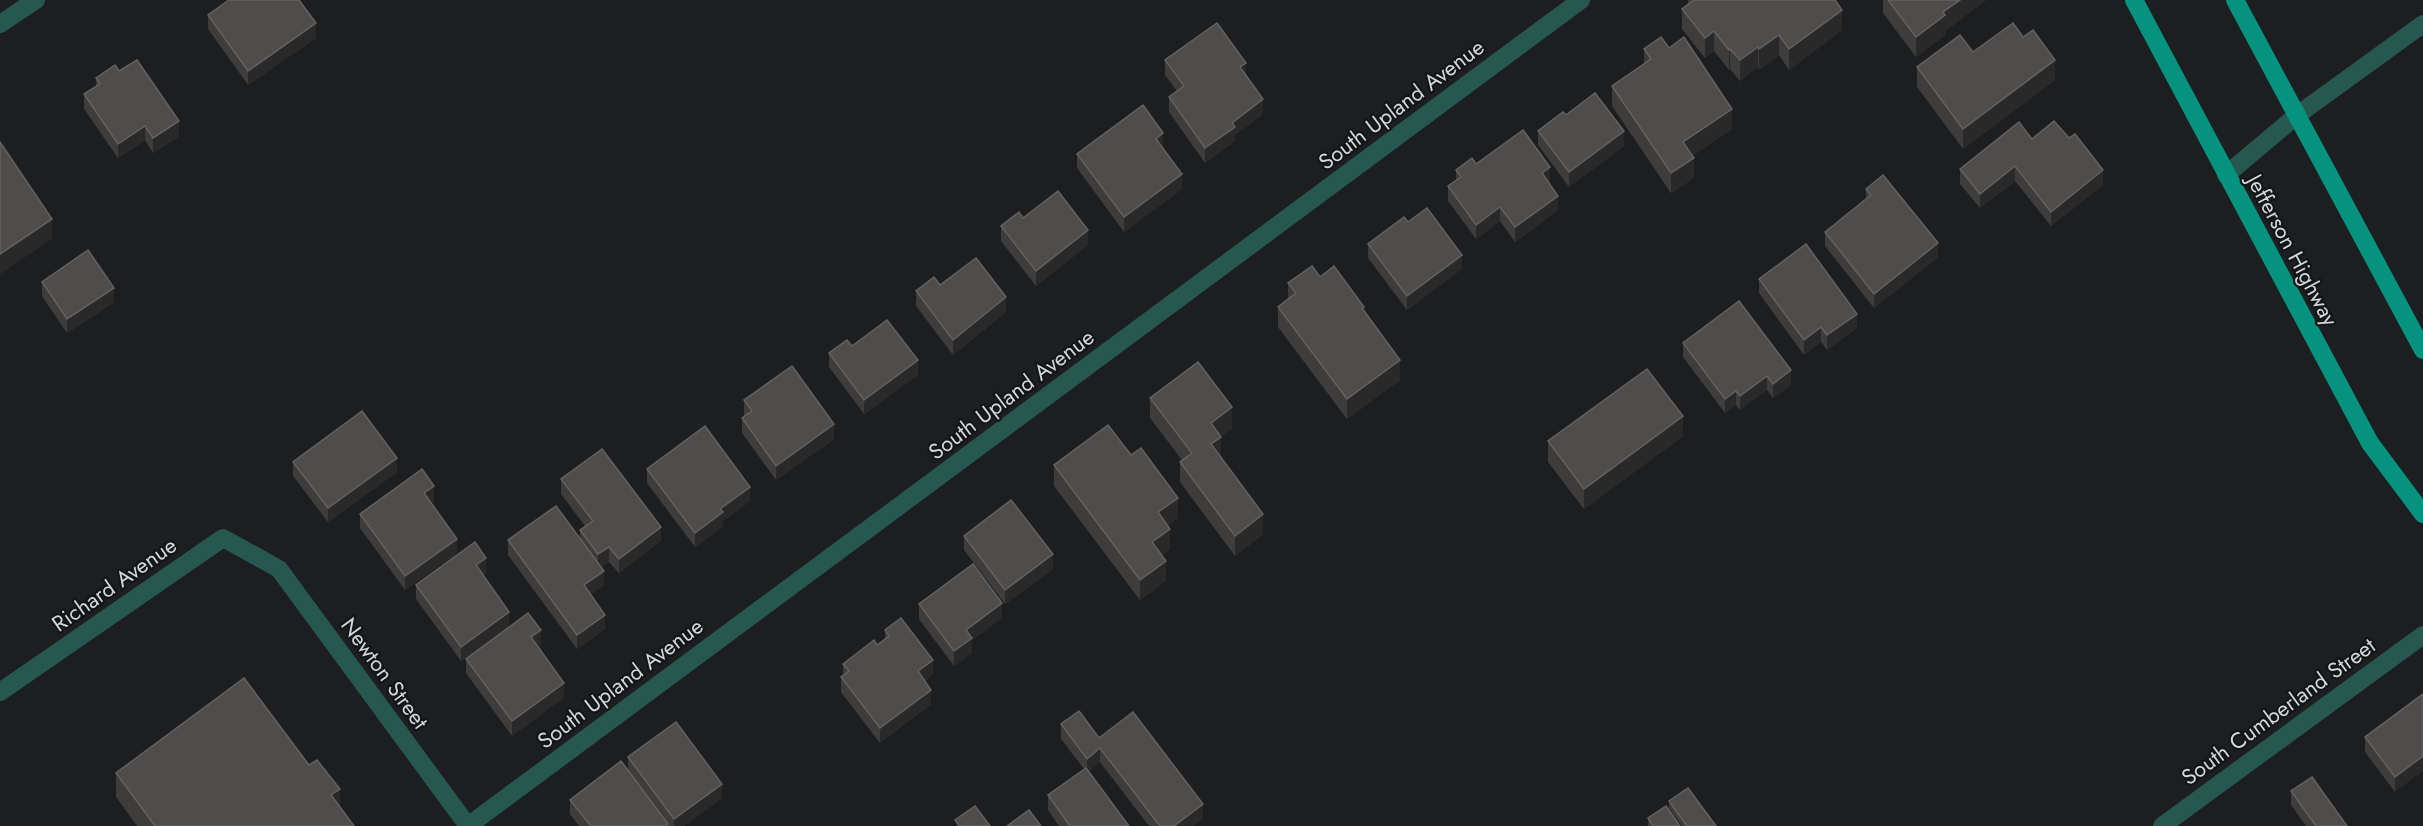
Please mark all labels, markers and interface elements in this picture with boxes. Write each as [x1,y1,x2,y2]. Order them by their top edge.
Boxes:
street label: South Upland Avenue [1311,31,1491,177]
street label: Jefferson Highway [2238,166,2347,332]
street label: South Upland Avenue [921,321,1101,467]
street label: Richard Avenue [45,529,183,639]
street label: South Upland Avenue [530,610,710,756]
street label: Newton Street [334,611,437,736]
street label: South Cumberland Street [2174,629,2382,792]

